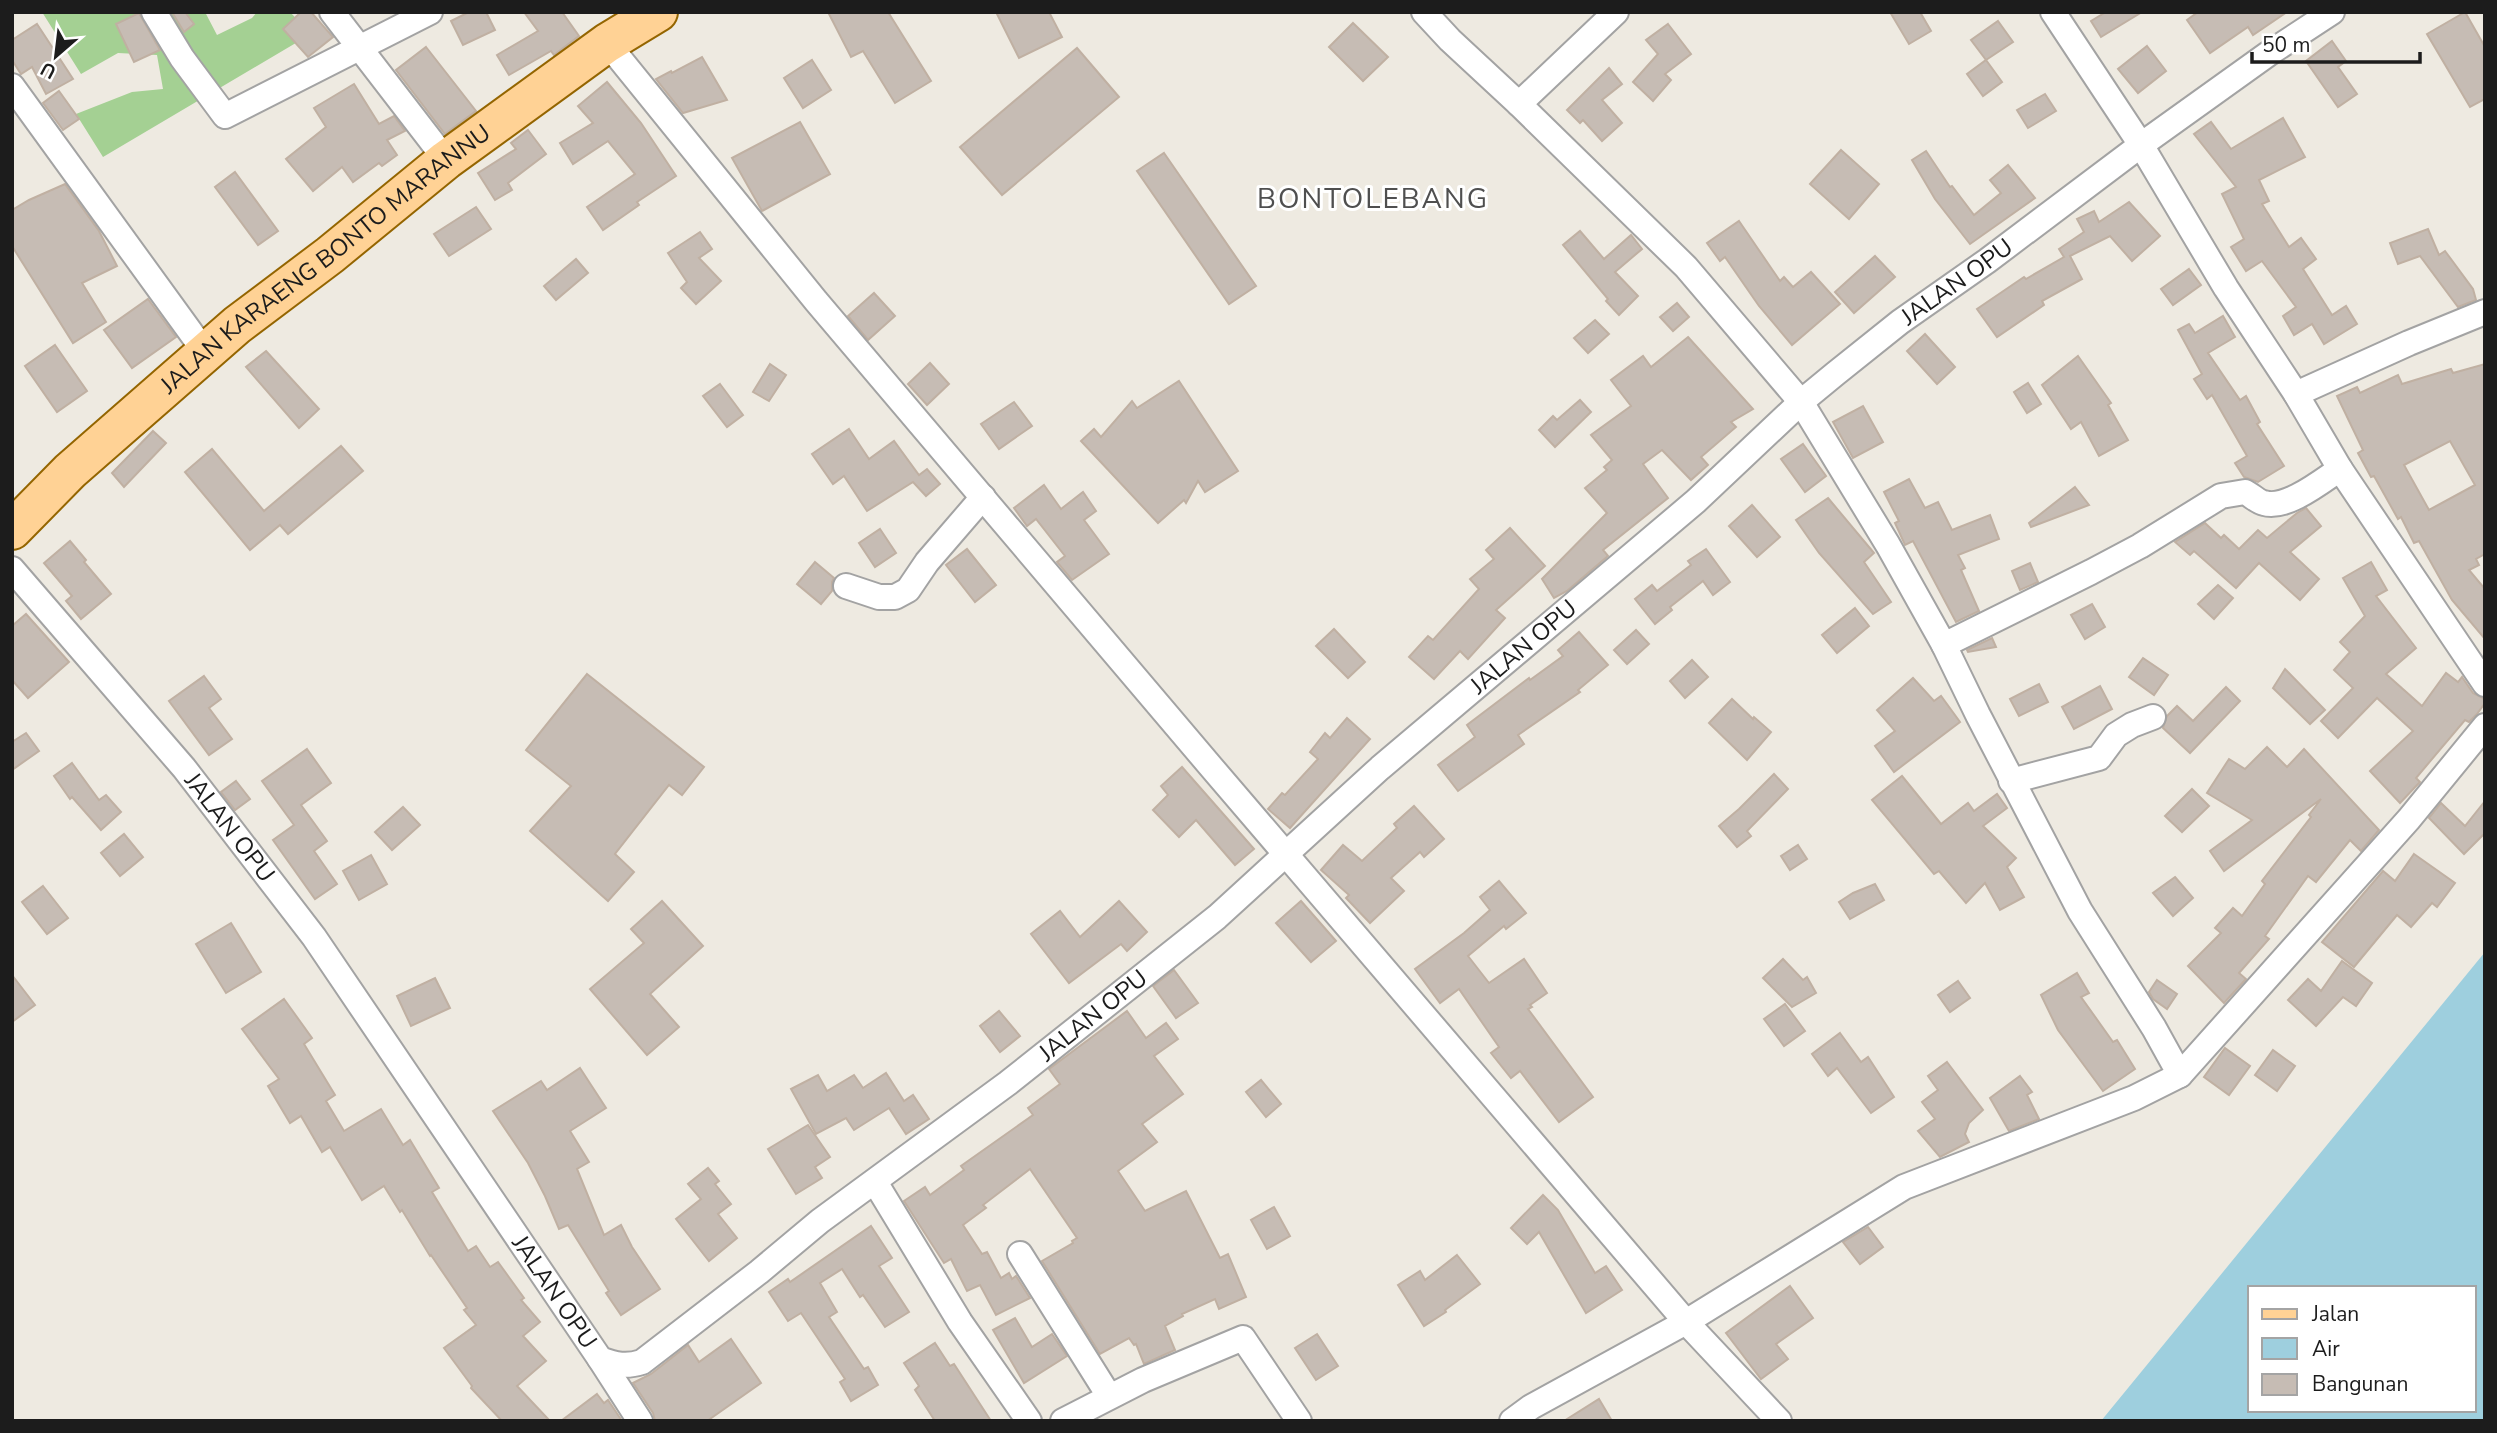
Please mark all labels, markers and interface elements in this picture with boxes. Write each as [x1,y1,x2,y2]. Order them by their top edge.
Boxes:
north arrow [21,21,91,91]
scale bar [2252,21,2420,65]
text: 50 m [2262,31,2311,59]
text: U [36,55,61,85]
street label: JALAN KARAENG BONTO MARANNU [153,117,497,401]
district label: BONTOLEBANG [1257,180,1489,218]
street label: JALAN OPU [1894,231,2019,333]
street label: JALAN OPU [1463,592,1584,702]
street label: JALAN OPU [177,765,282,889]
street label: JALAN OPU [1031,962,1154,1069]
street label: JALAN OPU [504,1228,604,1355]
legend [2248,1286,2476,1412]
text: Jalan [2311,1300,2359,1328]
text: Air [2312,1335,2340,1363]
text: Bangunan [2312,1370,2408,1398]

